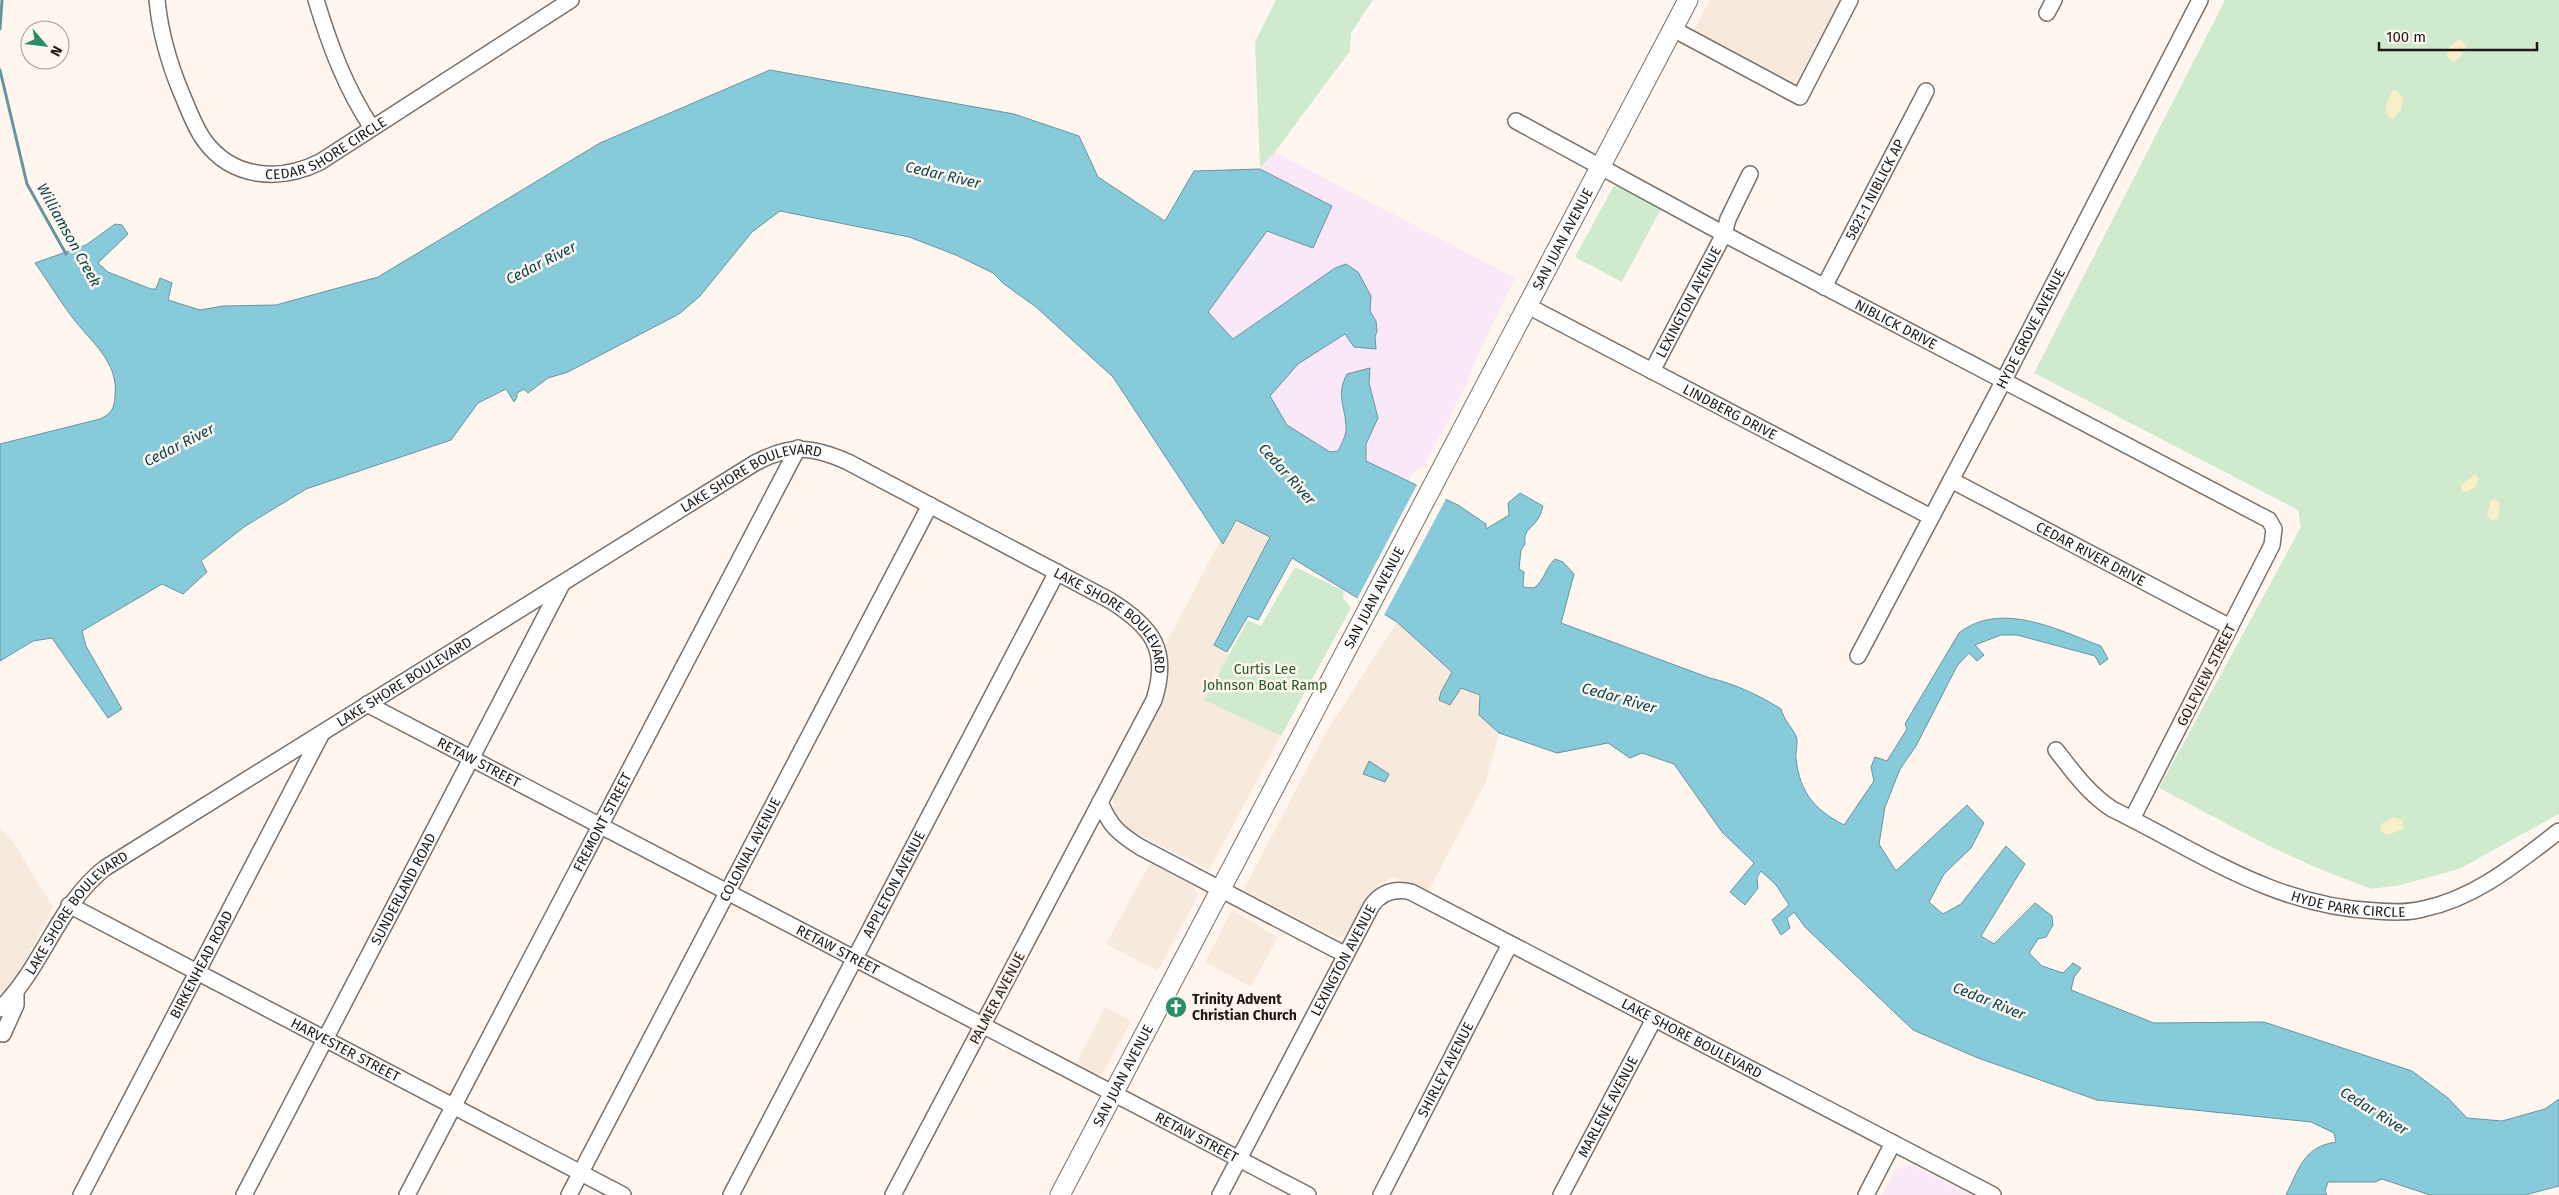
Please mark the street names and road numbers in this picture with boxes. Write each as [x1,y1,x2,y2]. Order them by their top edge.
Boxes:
street label: CEDAR SHORE CIRCLE [265,113,390,183]
street label: 5821-1 NIBLICK AP [1842,136,1908,243]
street label: SAN JUAN AVENUE [1529,185,1597,293]
street label: LEXINGTON AVENUE [1652,244,1725,361]
street label: HYDE GROVE AVENUE [1993,266,2069,392]
street label: NIBLICK DRIVE [1852,296,1940,353]
street label: LINDBERG DRIVE [1680,381,1780,444]
street label: LAKE SHORE BOULEVARD [677,441,824,516]
street label: CEDAR RIVER DRIVE [2033,518,2148,590]
street label: SAN JUAN AVENUE [1341,544,1408,652]
street label: LAKE SHORE BOULEVARD [1051,564,1168,674]
street label: GOLFVIEW STREET [2173,621,2240,729]
street label: LAKE SHORE BOULEVARD [334,634,475,731]
street label: RETAW STREET [434,734,523,792]
street label: FREMONT STREET [570,769,636,875]
street label: COLONIAL AVENUE [716,795,784,905]
street label: APPLETON AVENUE [859,828,929,940]
street label: SUNDERLAND ROAD [368,830,440,948]
street label: LAKE SHORE BOULEVARD [22,848,131,978]
street label: HYDE PARK CIRCLE [2289,888,2406,921]
street label: LEXINGTON AVENUE [1307,902,1380,1019]
street label: BIRKENHEAD ROAD [167,908,237,1022]
street label: RETAW STREET [793,921,883,979]
street label: PALMER AVENUE [966,949,1029,1047]
street label: LAKE SHORE BOULEVARD [1618,995,1765,1082]
street label: HARVESTER STREET [288,1015,403,1086]
street label: SHIRLEY AVENUE [1414,1019,1477,1120]
street label: SAN JUAN AVENUE [1089,1022,1157,1130]
street label: MARLENE AVENUE [1574,1053,1642,1160]
street label: RETAW STREET [1152,1109,1242,1166]

